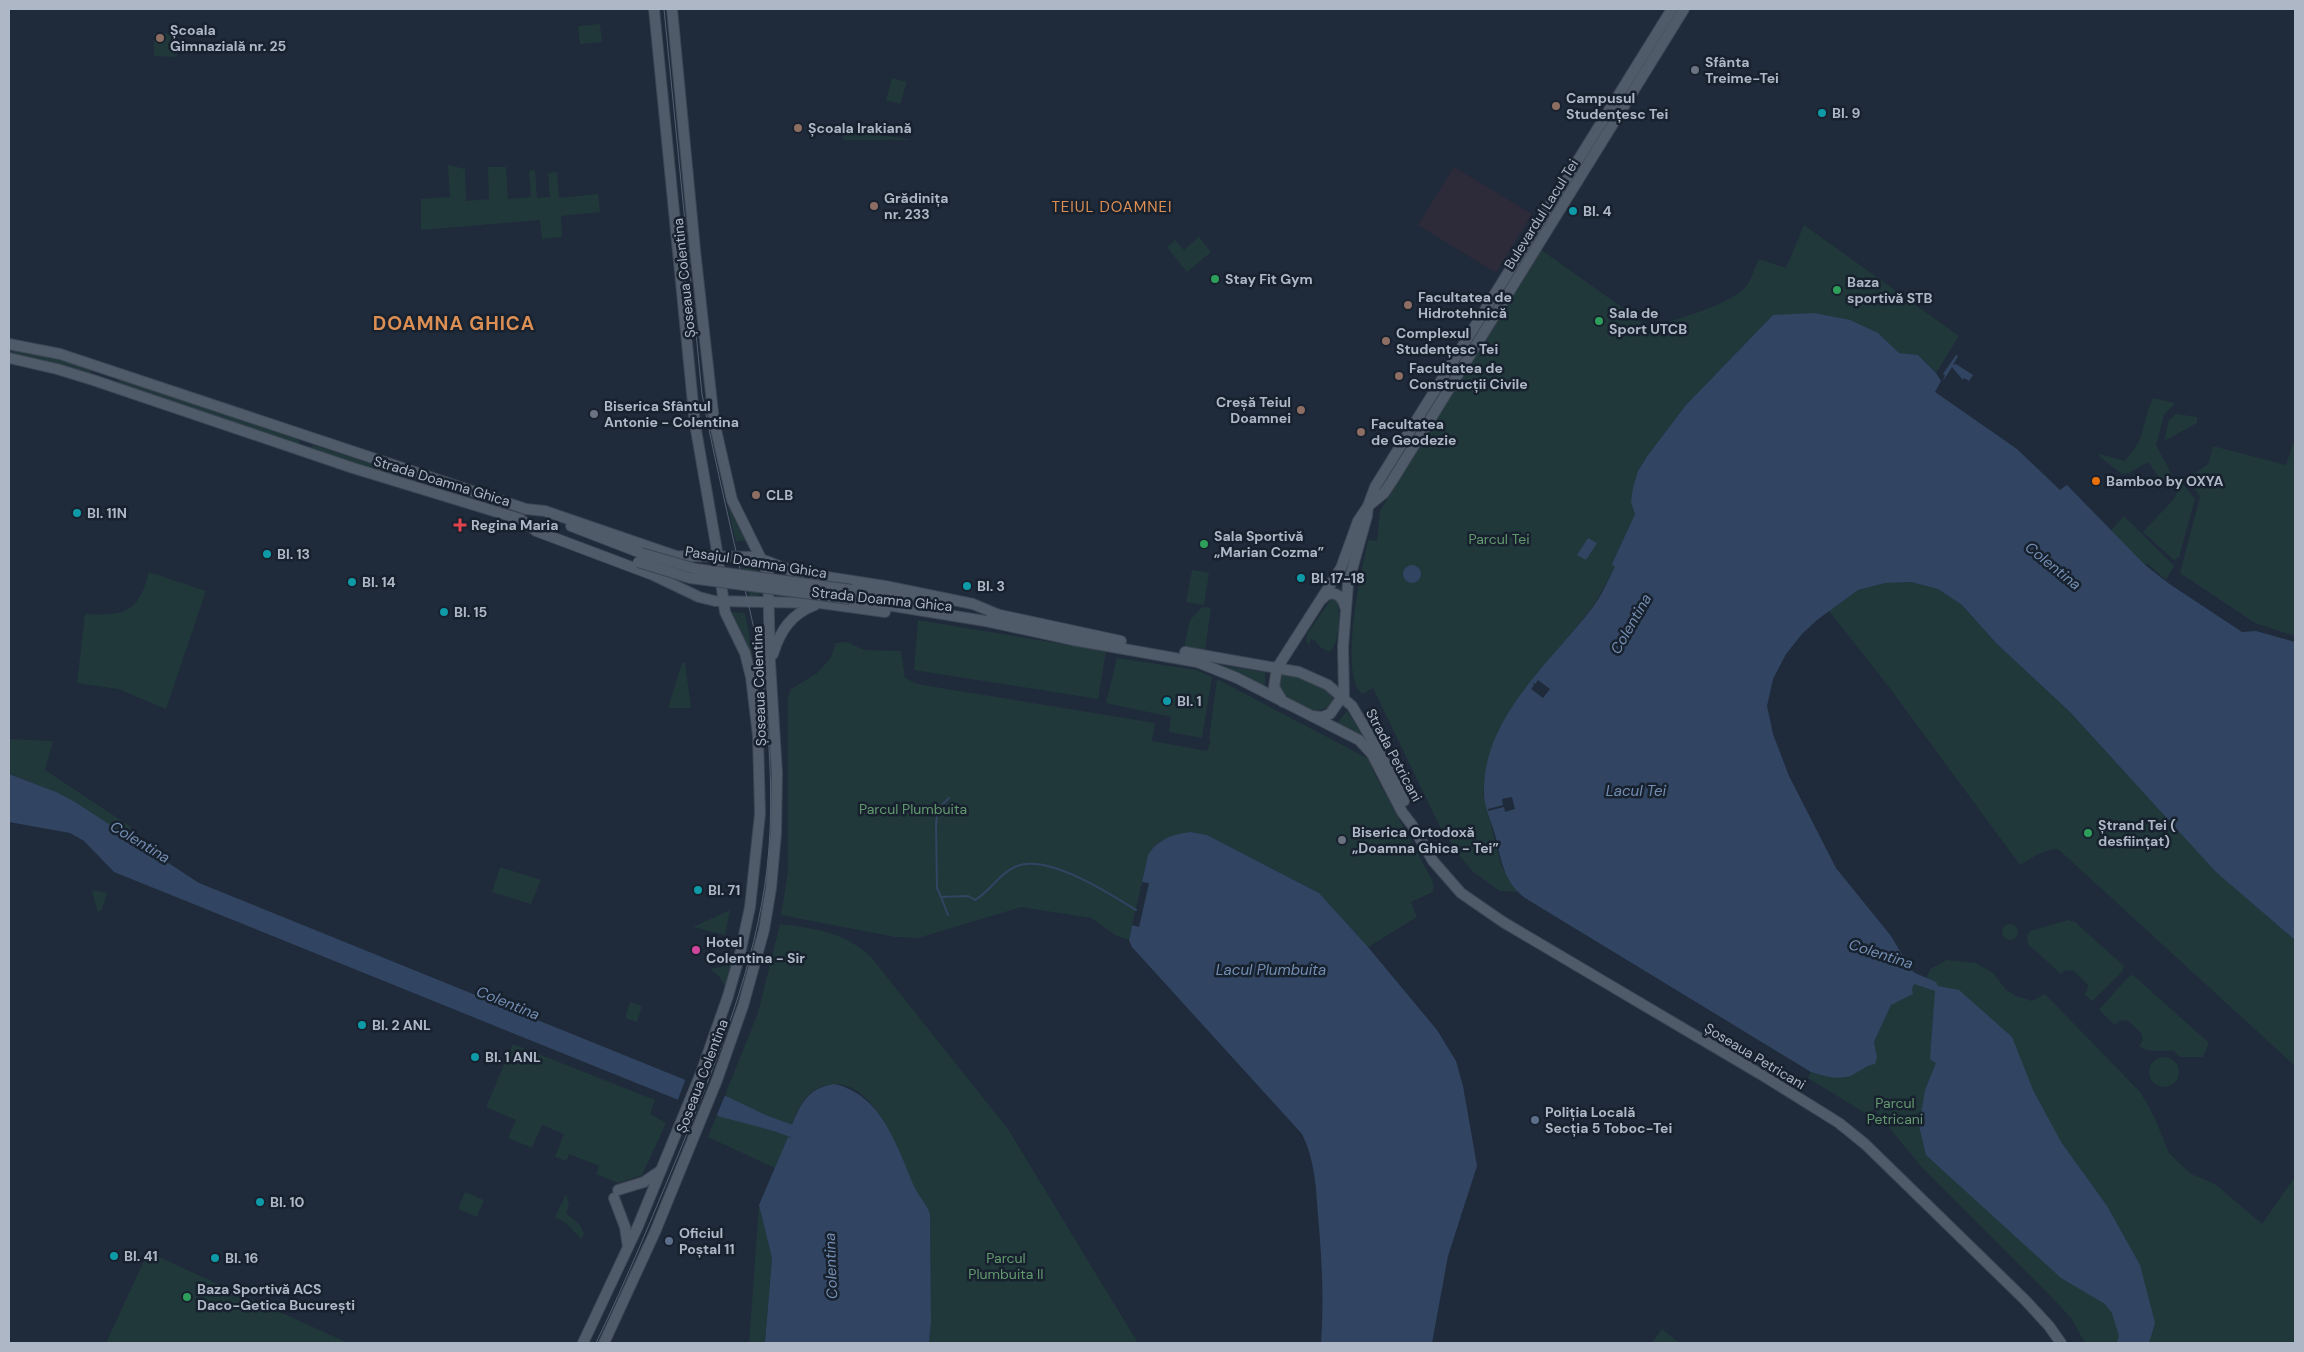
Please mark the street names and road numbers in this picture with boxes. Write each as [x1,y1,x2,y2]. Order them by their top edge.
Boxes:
street label: Bulevardul Lacul Tei [1500,156,1582,272]
street label: Șoseaua Colentina [669,217,699,339]
street label: Strada Doamna Ghica [372,452,512,510]
street label: Pasajul Doamna Ghica [684,542,828,582]
street label: Strada Doamna Ghica [811,583,953,615]
street label: Șoseaua Colentina [748,626,770,746]
street label: Strada Petricani [1362,705,1426,805]
street label: Șoseaua Colentina [672,1017,732,1135]
street label: Șoseaua Petricani [1701,1019,1809,1093]

